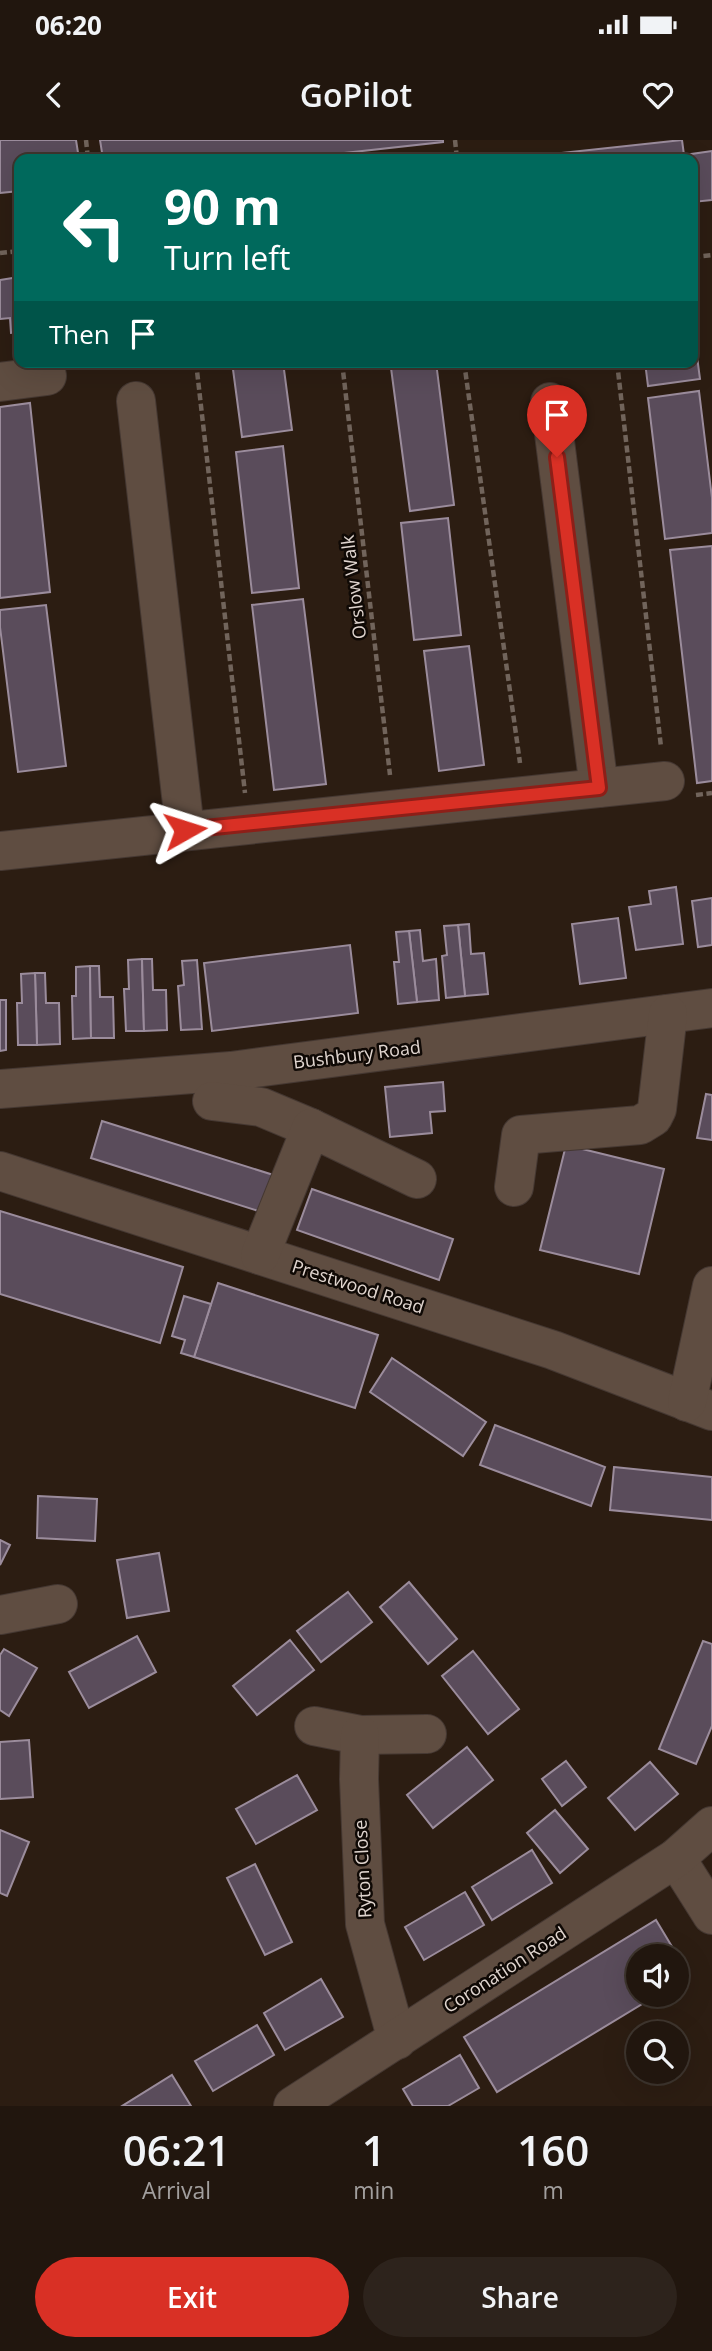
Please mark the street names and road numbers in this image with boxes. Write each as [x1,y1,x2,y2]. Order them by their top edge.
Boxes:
street label: Orslow Walk [335,533,371,640]
street label: Bushbury Road [292,1034,422,1074]
street label: Prestwood Road [289,1253,427,1319]
street label: Ryton Close [347,1819,377,1919]
street label: Coronation Road [438,1920,570,2018]

